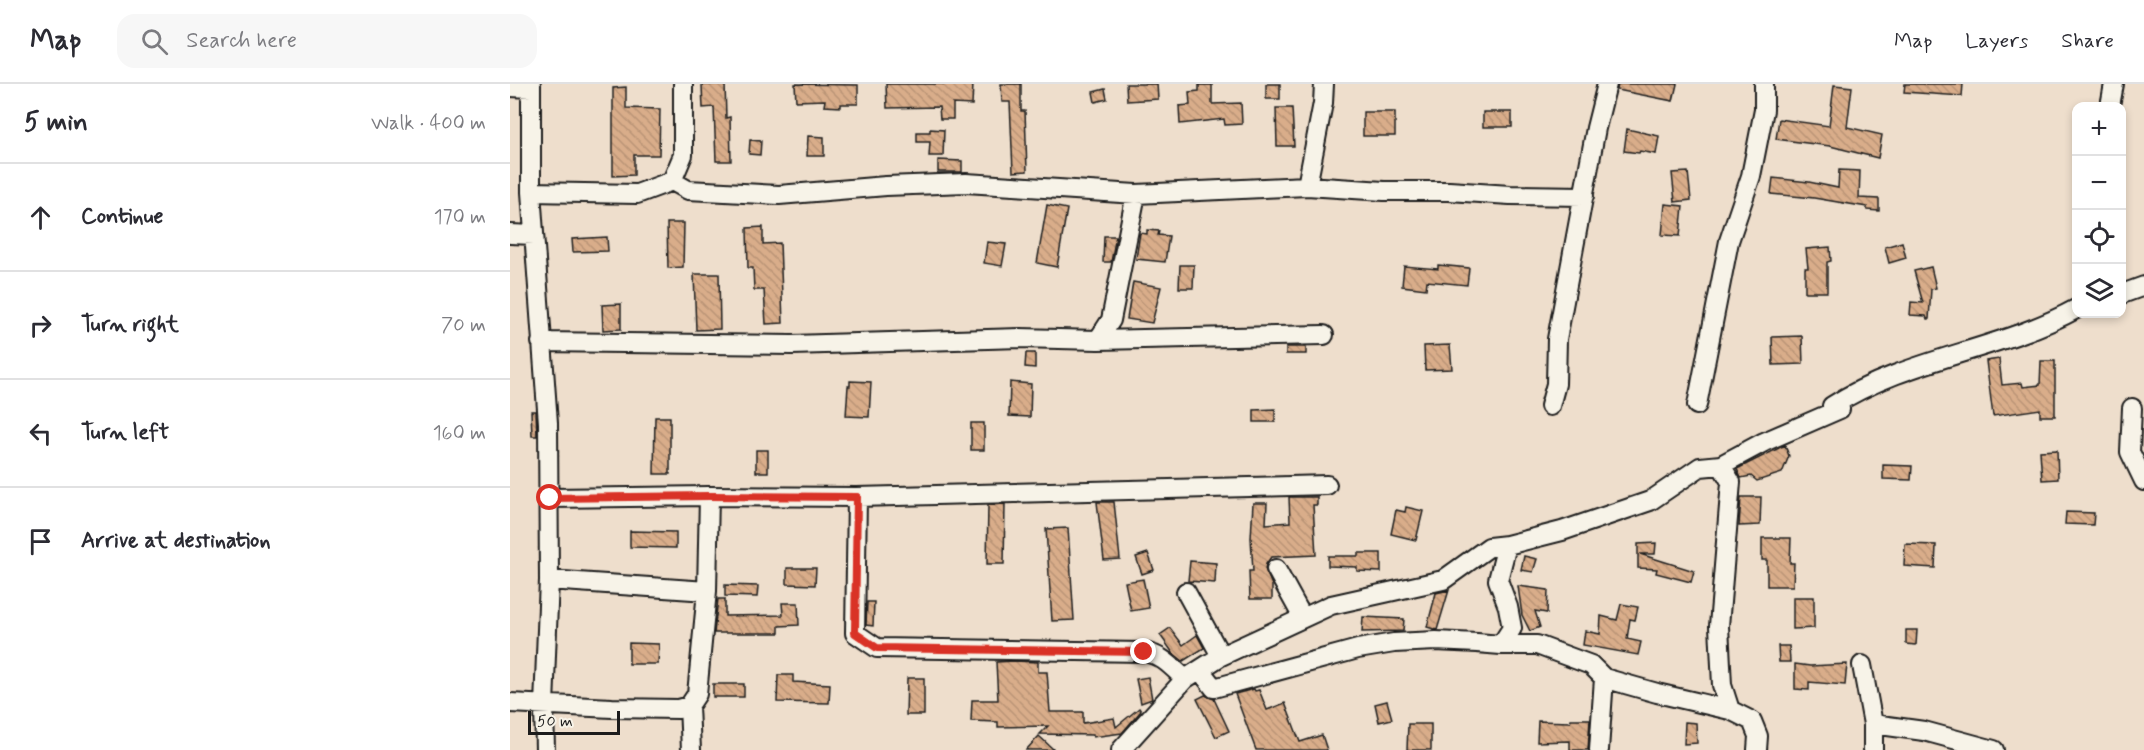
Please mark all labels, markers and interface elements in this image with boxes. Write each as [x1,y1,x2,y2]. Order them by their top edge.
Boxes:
search box [117,14,537,68]
text: Map [30,23,81,60]
icon: search [138,25,171,58]
text: Search here [186,27,297,55]
text: Map [1894,27,1932,55]
text: Layers [1965,27,2028,55]
text: Share [2061,27,2114,55]
map controls [2072,102,2126,318]
button: + [2072,102,2126,156]
text: 5 min [24,106,88,140]
text: Walk · 400 m [371,110,486,137]
button: − [2072,156,2126,210]
icon: ahead [24,201,57,234]
text: Continue [81,203,163,231]
text: 170 m [434,204,486,231]
button: locate [2072,210,2126,264]
button: layers [2072,264,2126,318]
icon: right [24,309,57,342]
text: Turn right [81,311,179,339]
text: 70 m [441,312,486,339]
icon: left [24,417,57,450]
text: Turn left [81,419,169,447]
text: 160 m [433,420,486,447]
route start [536,484,562,510]
icon: arrive [24,525,57,558]
text: Arrive at destination [81,527,271,555]
route end [1130,638,1156,664]
scale bar [528,708,620,736]
text: 50 m [537,711,573,732]

